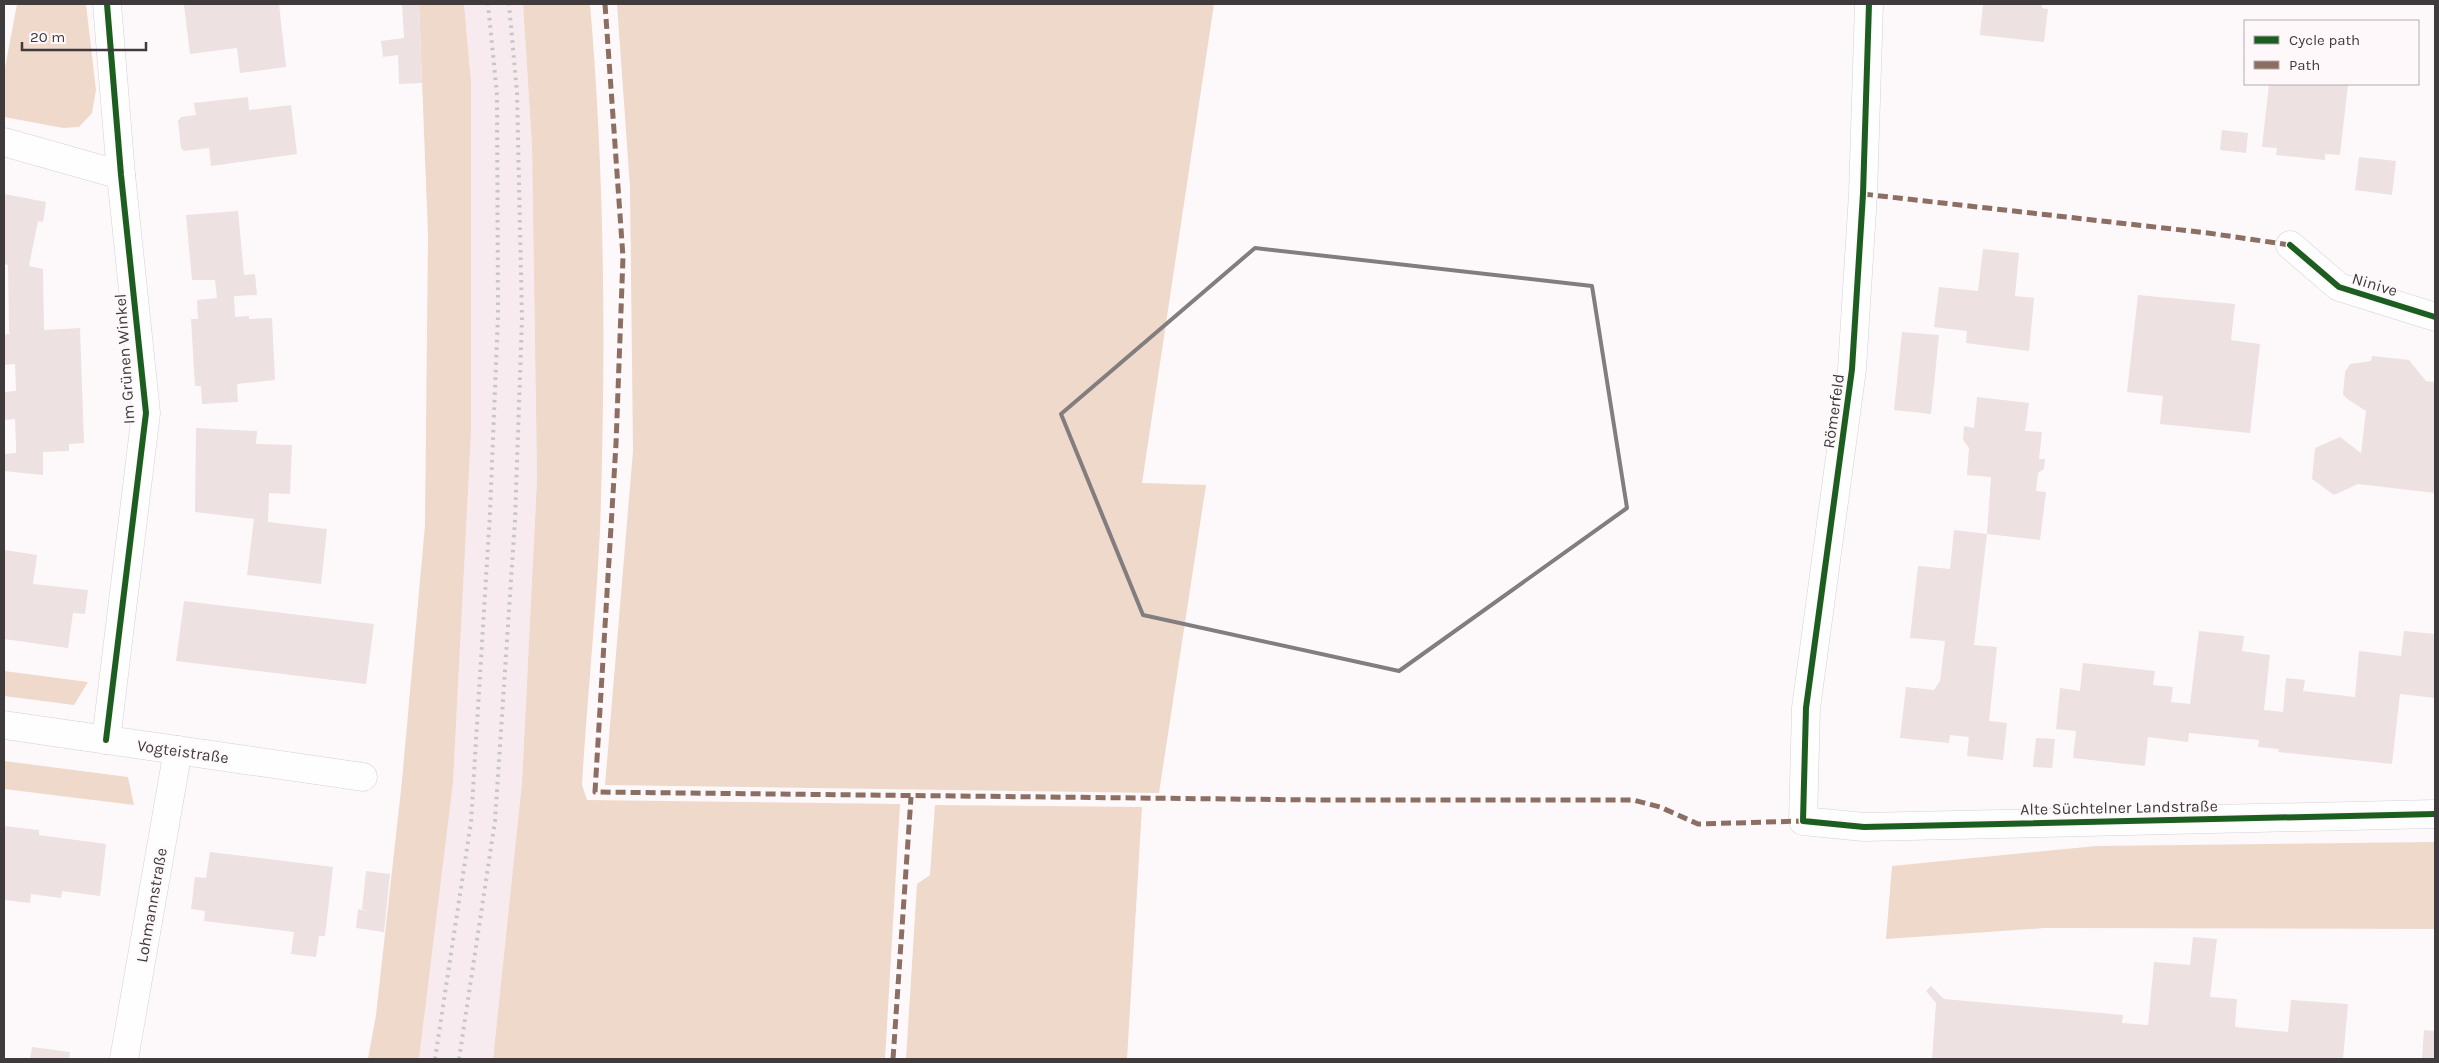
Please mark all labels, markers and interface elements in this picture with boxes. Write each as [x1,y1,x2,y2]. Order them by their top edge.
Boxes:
scale bar [22,20,146,52]
legend [2244,20,2419,85]
text: 20 m [30,28,65,46]
text: Cycle path [2289,31,2360,49]
text: Path [2289,56,2320,74]
street label: Ninive [2350,269,2400,300]
street label: Im Grünen Winkel [110,293,139,425]
street label: Römerfeld [1819,373,1848,450]
street label: Vogteistraße [136,736,230,767]
street label: Alte Süchtelner Landstraße [2020,796,2218,819]
street label: Lohmannstraße [132,846,171,964]

